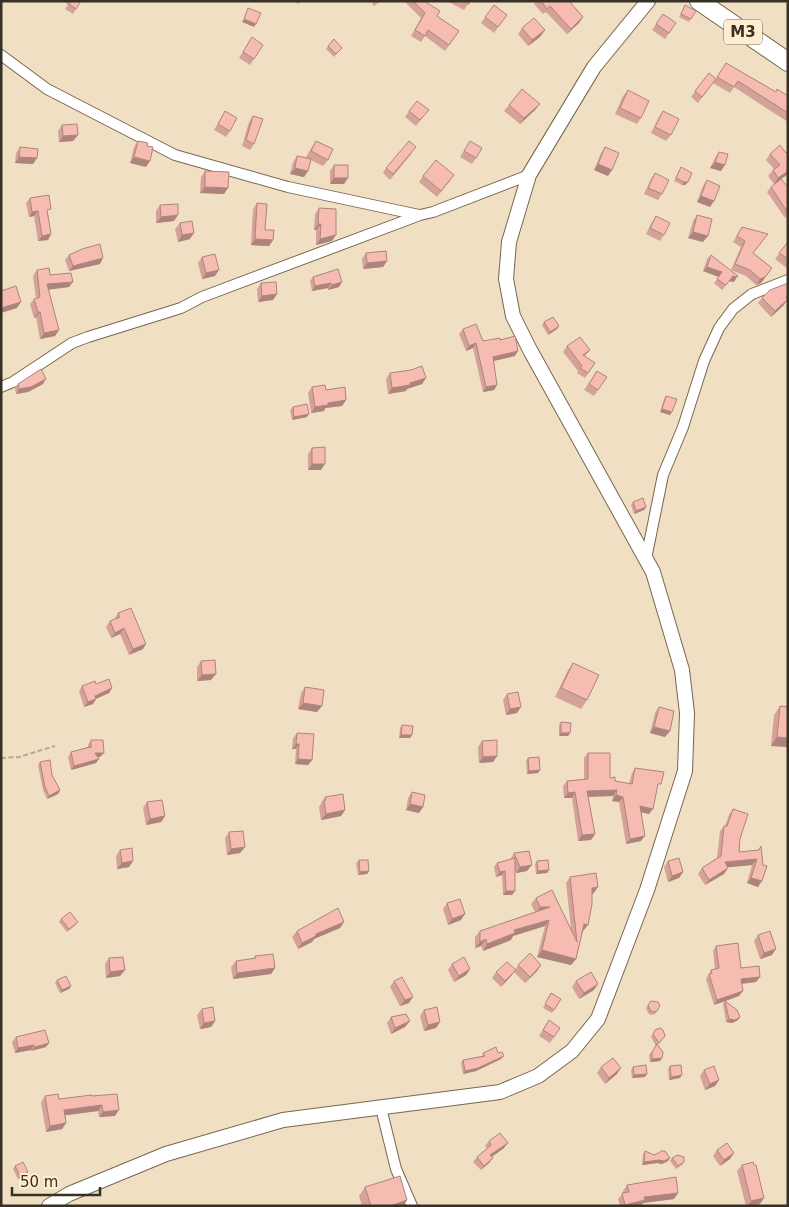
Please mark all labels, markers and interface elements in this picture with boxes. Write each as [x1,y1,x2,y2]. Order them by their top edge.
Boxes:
road number: M3 [724,20,762,44]
scale bar [12,1164,100,1196]
text: 50 m [20,1173,58,1191]

